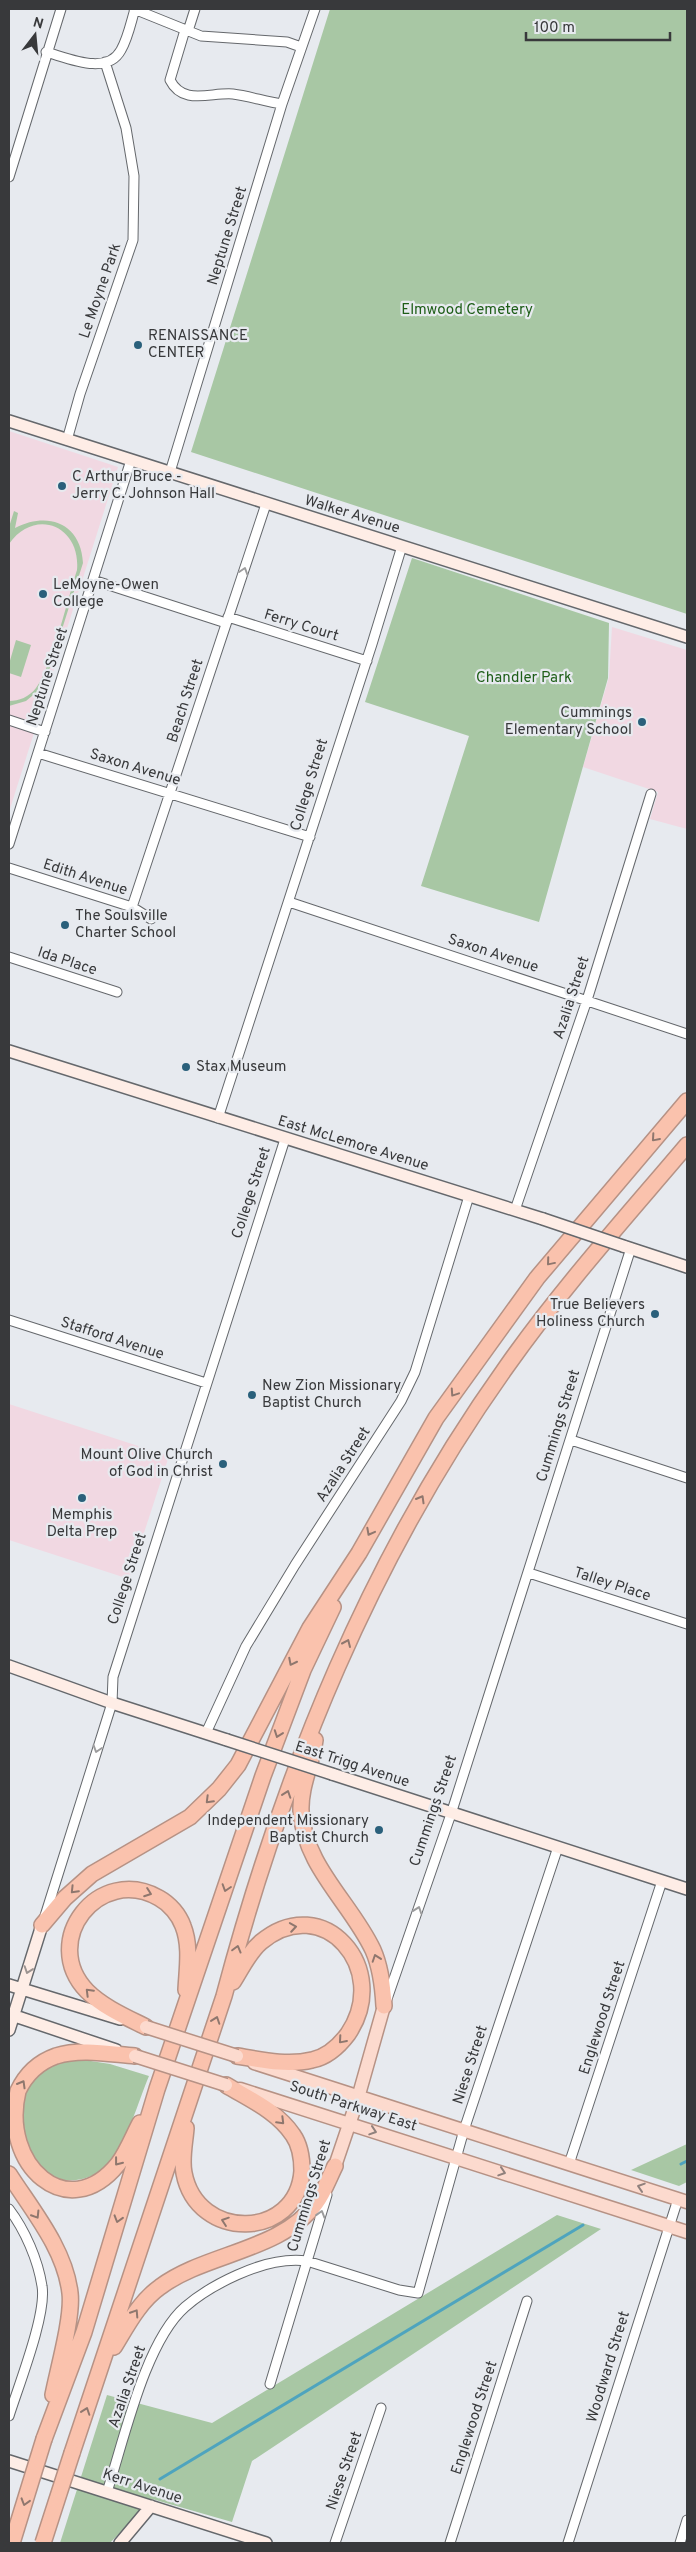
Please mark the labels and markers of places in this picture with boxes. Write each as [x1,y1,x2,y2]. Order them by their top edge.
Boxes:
place label: RENAISSANCE CENTER [148,327,248,363]
marker: RENAISSANCE CENTER [132,339,144,351]
place label: C Arthur Bruce - Jerry C. Johnson Hall [72,468,215,504]
marker: C Arthur Bruce - Jerry C. Johnson Hall [56,480,68,492]
place label: LeMoyne-Owen College [53,576,159,612]
marker: LeMoyne-Owen College [37,588,49,600]
place label: Cummings Elementary School [505,704,632,740]
marker: Cummings Elementary School [636,716,648,728]
place label: The Soulsville Charter School [75,907,176,943]
marker: The Soulsville Charter School [59,919,71,931]
place label: Stax Museum [196,1058,286,1077]
marker: Stax Museum [180,1061,192,1073]
place label: True Believers Holiness Church [536,1296,645,1332]
marker: True Believers Holiness Church [649,1308,661,1320]
place label: New Zion Missionary Baptist Church [262,1377,401,1413]
marker: New Zion Missionary Baptist Church [246,1389,258,1401]
place label: Mount Olive Church of God in Christ [81,1446,213,1482]
marker: Mount Olive Church of God in Christ [217,1458,229,1470]
marker: Memphis Delta Prep [76,1492,88,1504]
place label: Memphis Delta Prep [47,1506,117,1542]
place label: Independent Missionary Baptist Church [207,1812,369,1848]
marker: Independent Missionary Baptist Church [373,1824,385,1836]

